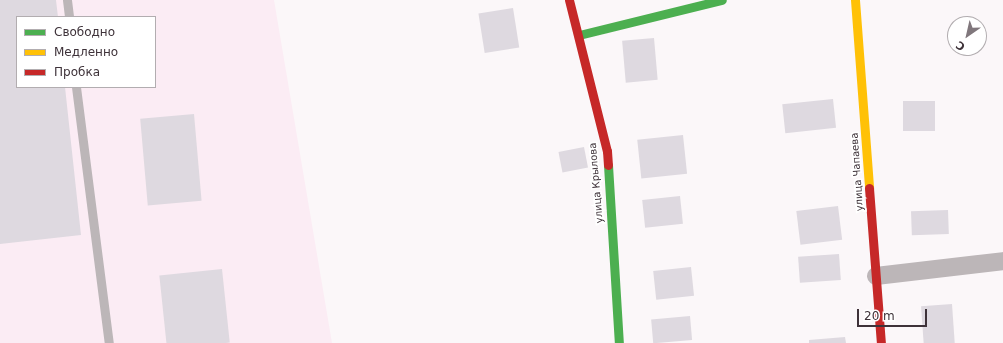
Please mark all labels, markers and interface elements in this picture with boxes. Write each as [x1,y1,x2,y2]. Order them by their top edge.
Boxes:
legend [16,16,156,88]
north arrow [947,16,987,56]
text: Свободно [54,25,115,39]
text: С [954,38,968,53]
text: Медленно [54,45,118,59]
text: Пробка [54,65,100,79]
street label: улица Чапаева [848,132,866,212]
street label: улица Крылова [587,142,605,224]
scale bar [859,301,929,327]
text: 20 m [864,309,895,323]

